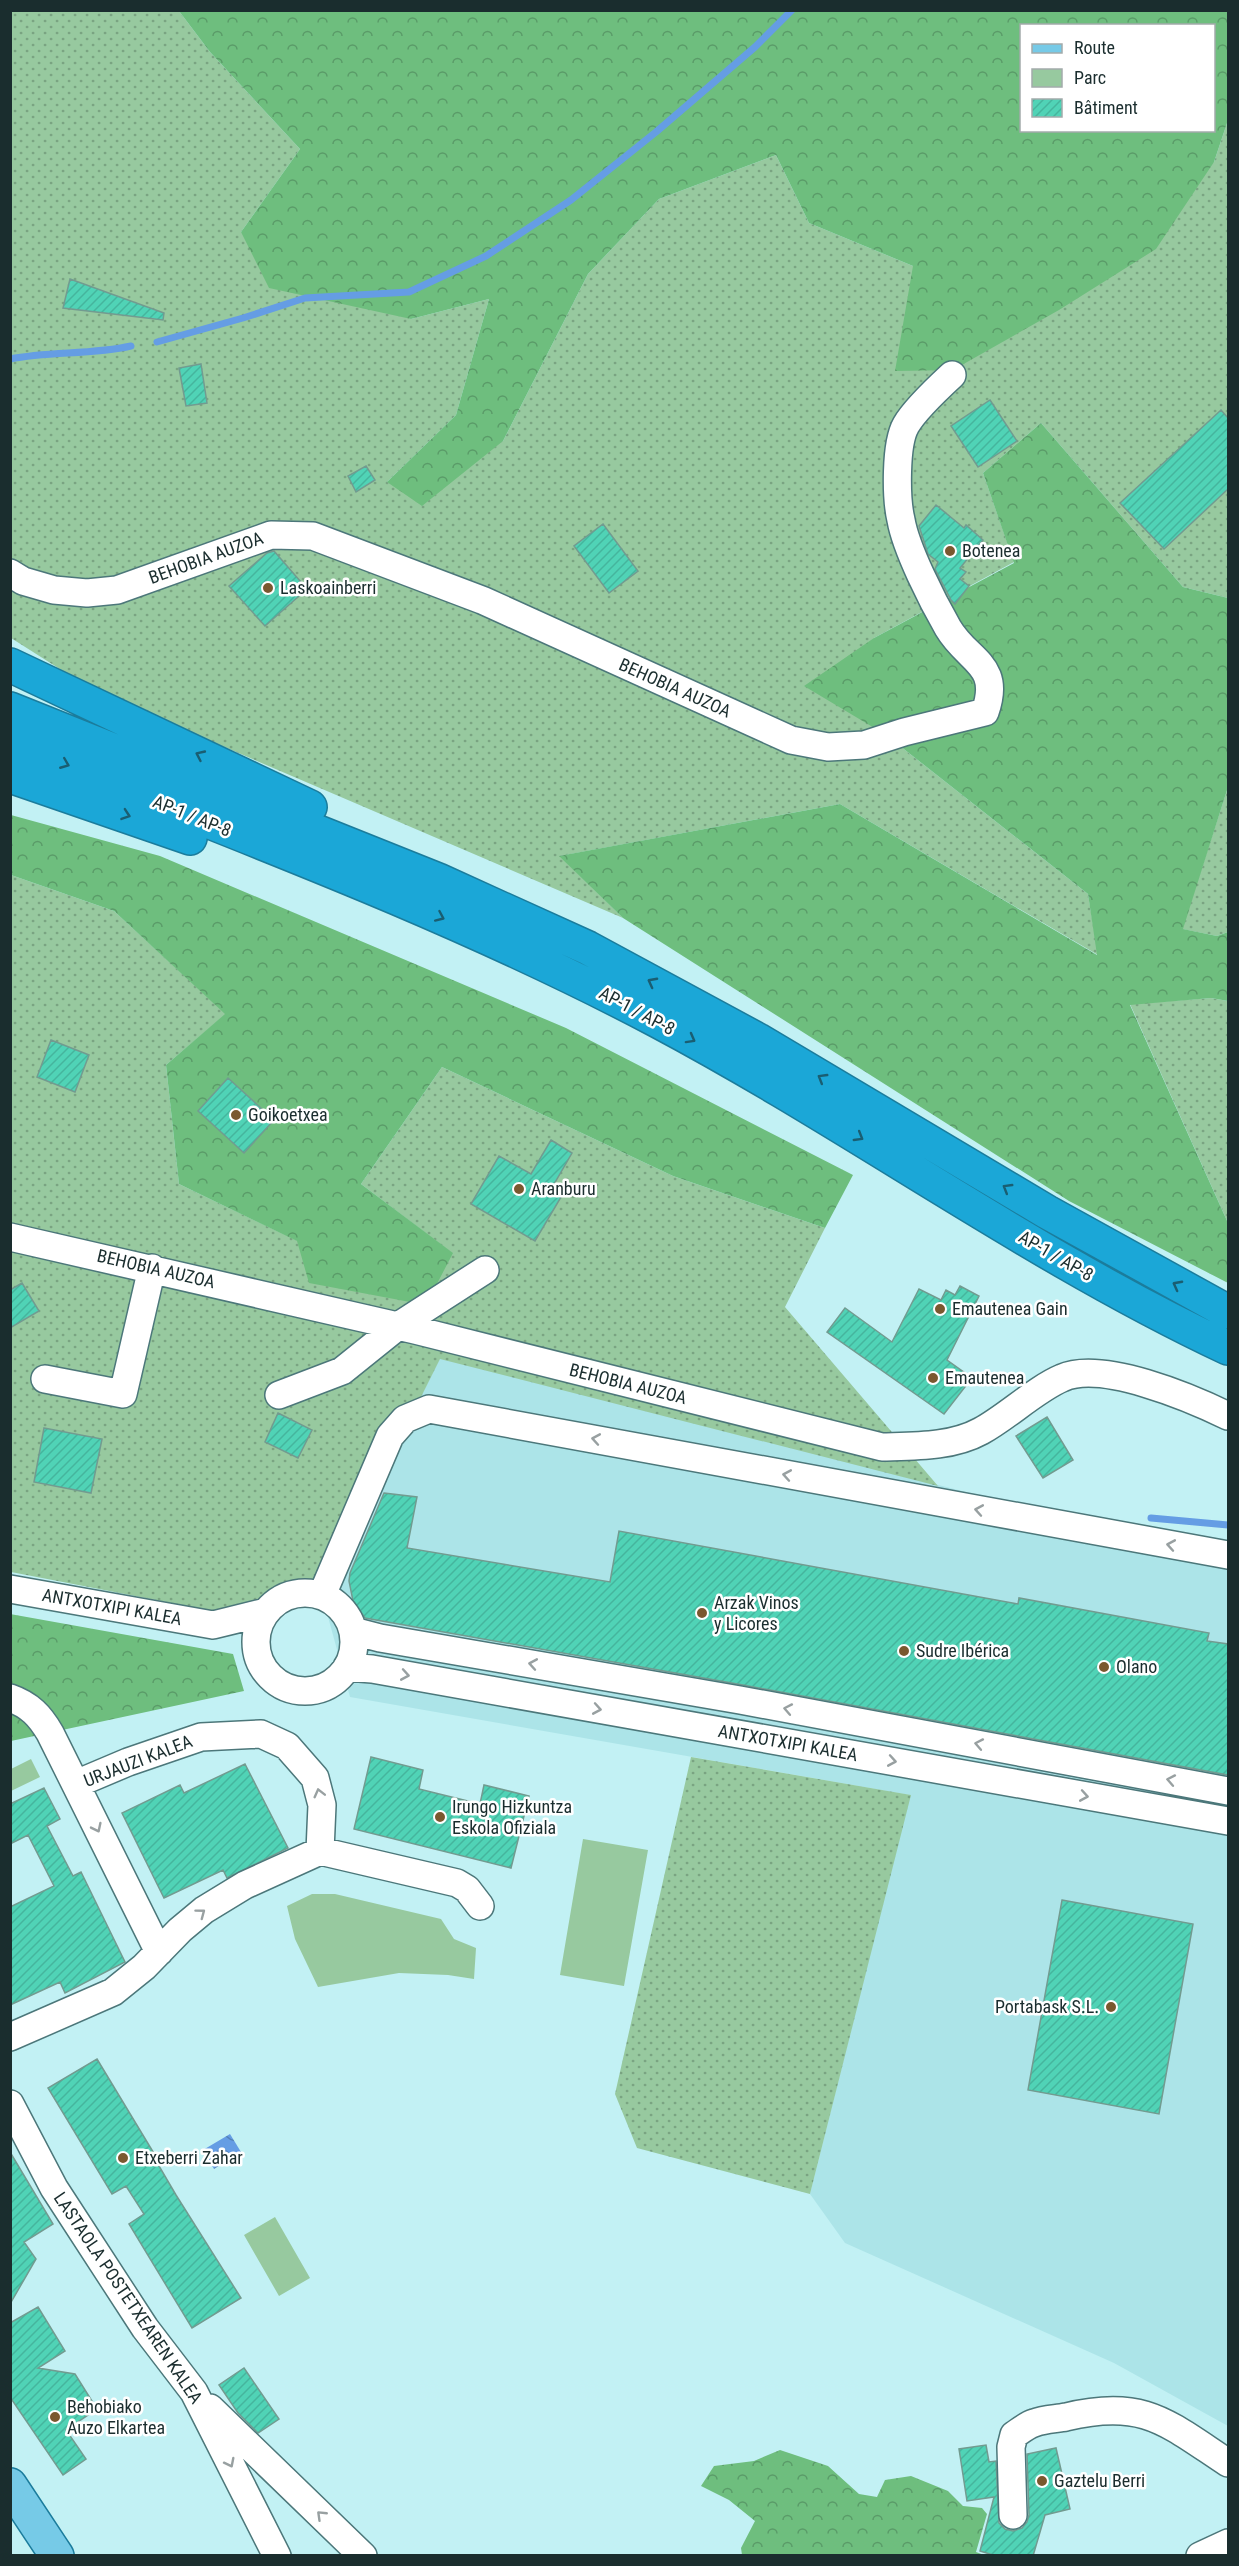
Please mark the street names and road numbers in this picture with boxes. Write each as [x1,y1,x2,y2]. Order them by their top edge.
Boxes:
street label: BEHOBIA AUZOA [146,527,267,588]
street label: BEHOBIA AUZOA [616,653,735,722]
street label: AP-1 / AP-8 [150,790,234,841]
street label: AP-1 / AP-8 [596,982,679,1039]
street label: AP-1 / AP-8 [1015,1226,1097,1285]
street label: BEHOBIA AUZOA [95,1245,218,1292]
street label: BEHOBIA AUZOA [567,1359,690,1408]
street label: ANTXOTXIPI KALEA [41,1584,184,1629]
street label: ANTXOTXIPI KALEA [717,1720,860,1765]
street label: URJAUZI KALEA [81,1730,196,1791]
street label: LASTAOLA POSTETXEAREN KALEA [50,2188,208,2408]

